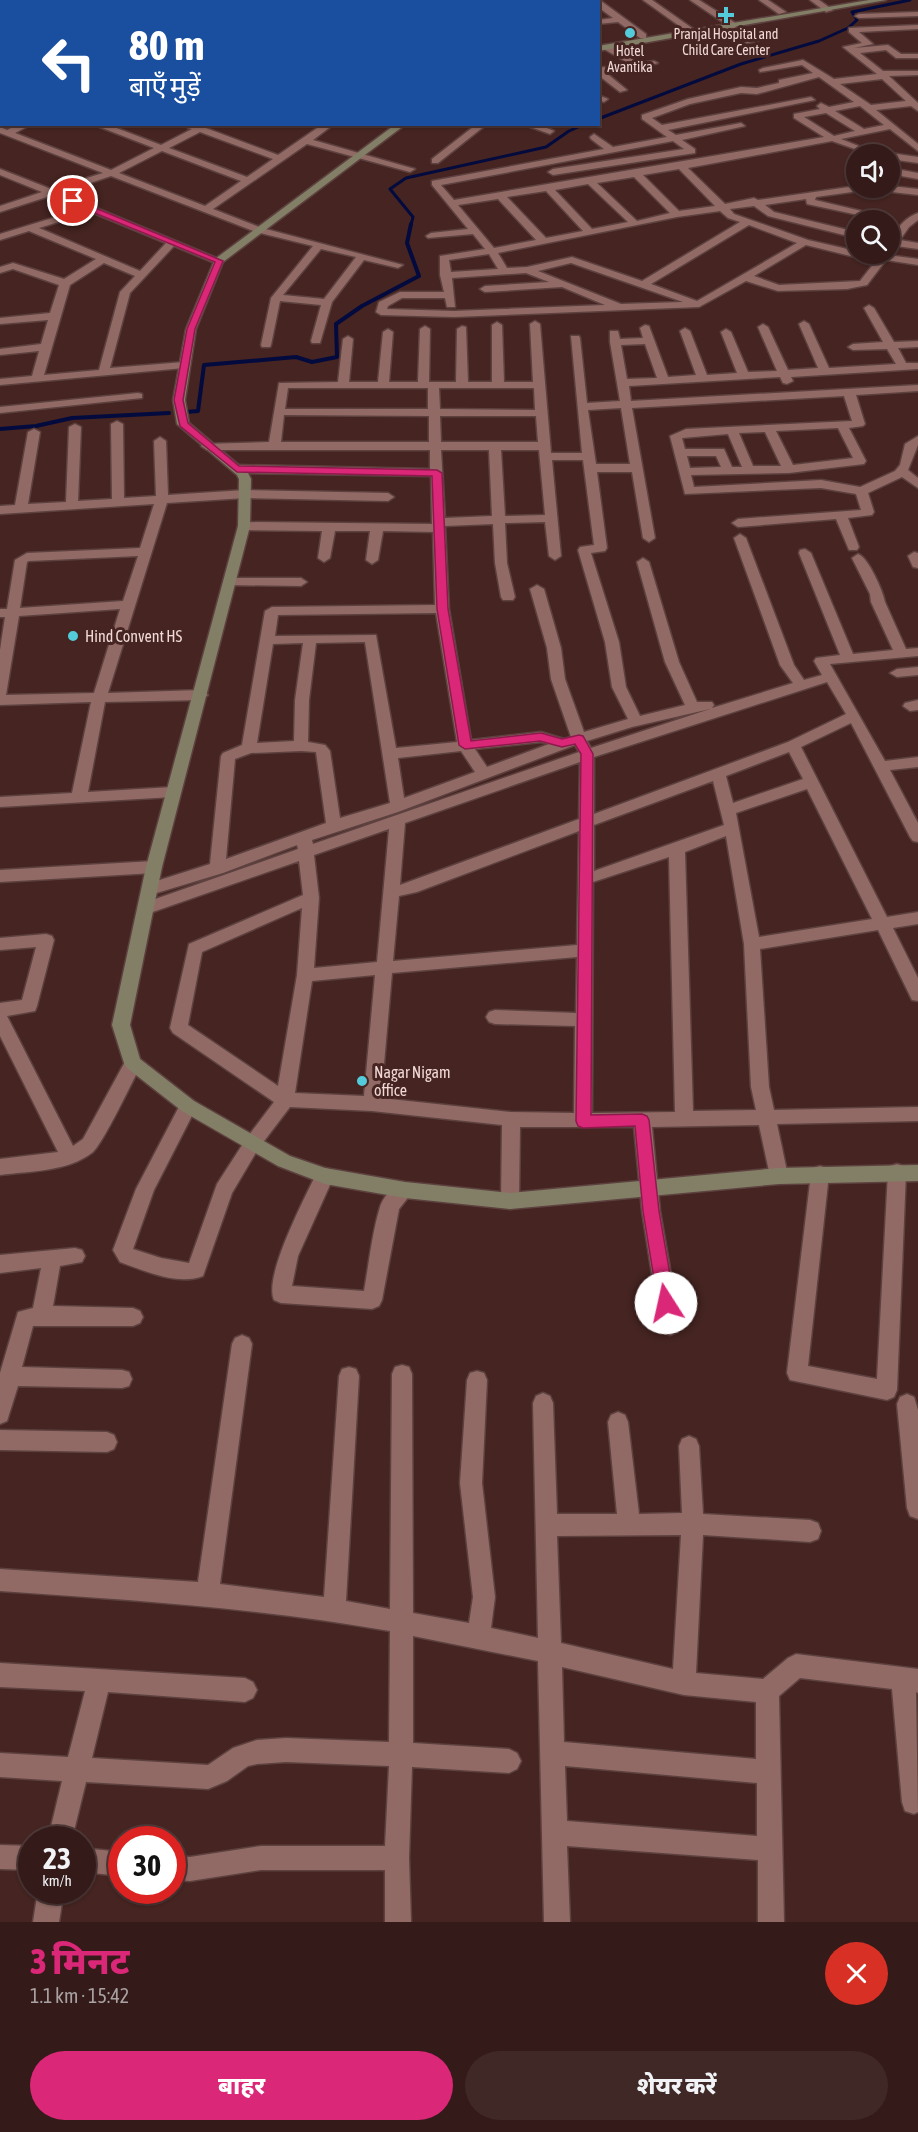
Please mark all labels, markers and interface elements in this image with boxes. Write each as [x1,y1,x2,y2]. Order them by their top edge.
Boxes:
marker: Pranjal Hospital and Child Care Center [717,6,735,24]
text: 80 m [129,21,204,69]
icon: left [30,24,108,102]
marker: Hotel Avantika [623,26,637,40]
place label: Pranjal Hospital and Child Care Center [674,26,779,58]
place label: Hotel Avantika [607,43,653,75]
text: बाएँ मुड़ें [129,71,201,102]
map controls [846,144,900,264]
button: sound [846,144,900,198]
pin [47,175,98,226]
icon: arrive [56,184,89,217]
button: search [846,210,900,264]
place label: Hind Convent HS [85,627,183,645]
marker: Hind Convent HS [66,629,80,643]
place label: Nagar Nigam office [374,1063,450,1099]
marker: Nagar Nigam office [355,1074,369,1088]
position arrow [634,1271,698,1335]
speed limit sign: 30 [108,1826,186,1904]
text: 23 [43,1841,71,1875]
text: km/h [42,1872,72,1889]
text: 3 मिनट [30,1940,129,1982]
button: close [825,1942,888,2005]
text: 1.1 km · 15:42 [30,1984,129,2007]
button: बाहर [30,2051,453,2120]
button: शेयर करें [465,2051,888,2120]

